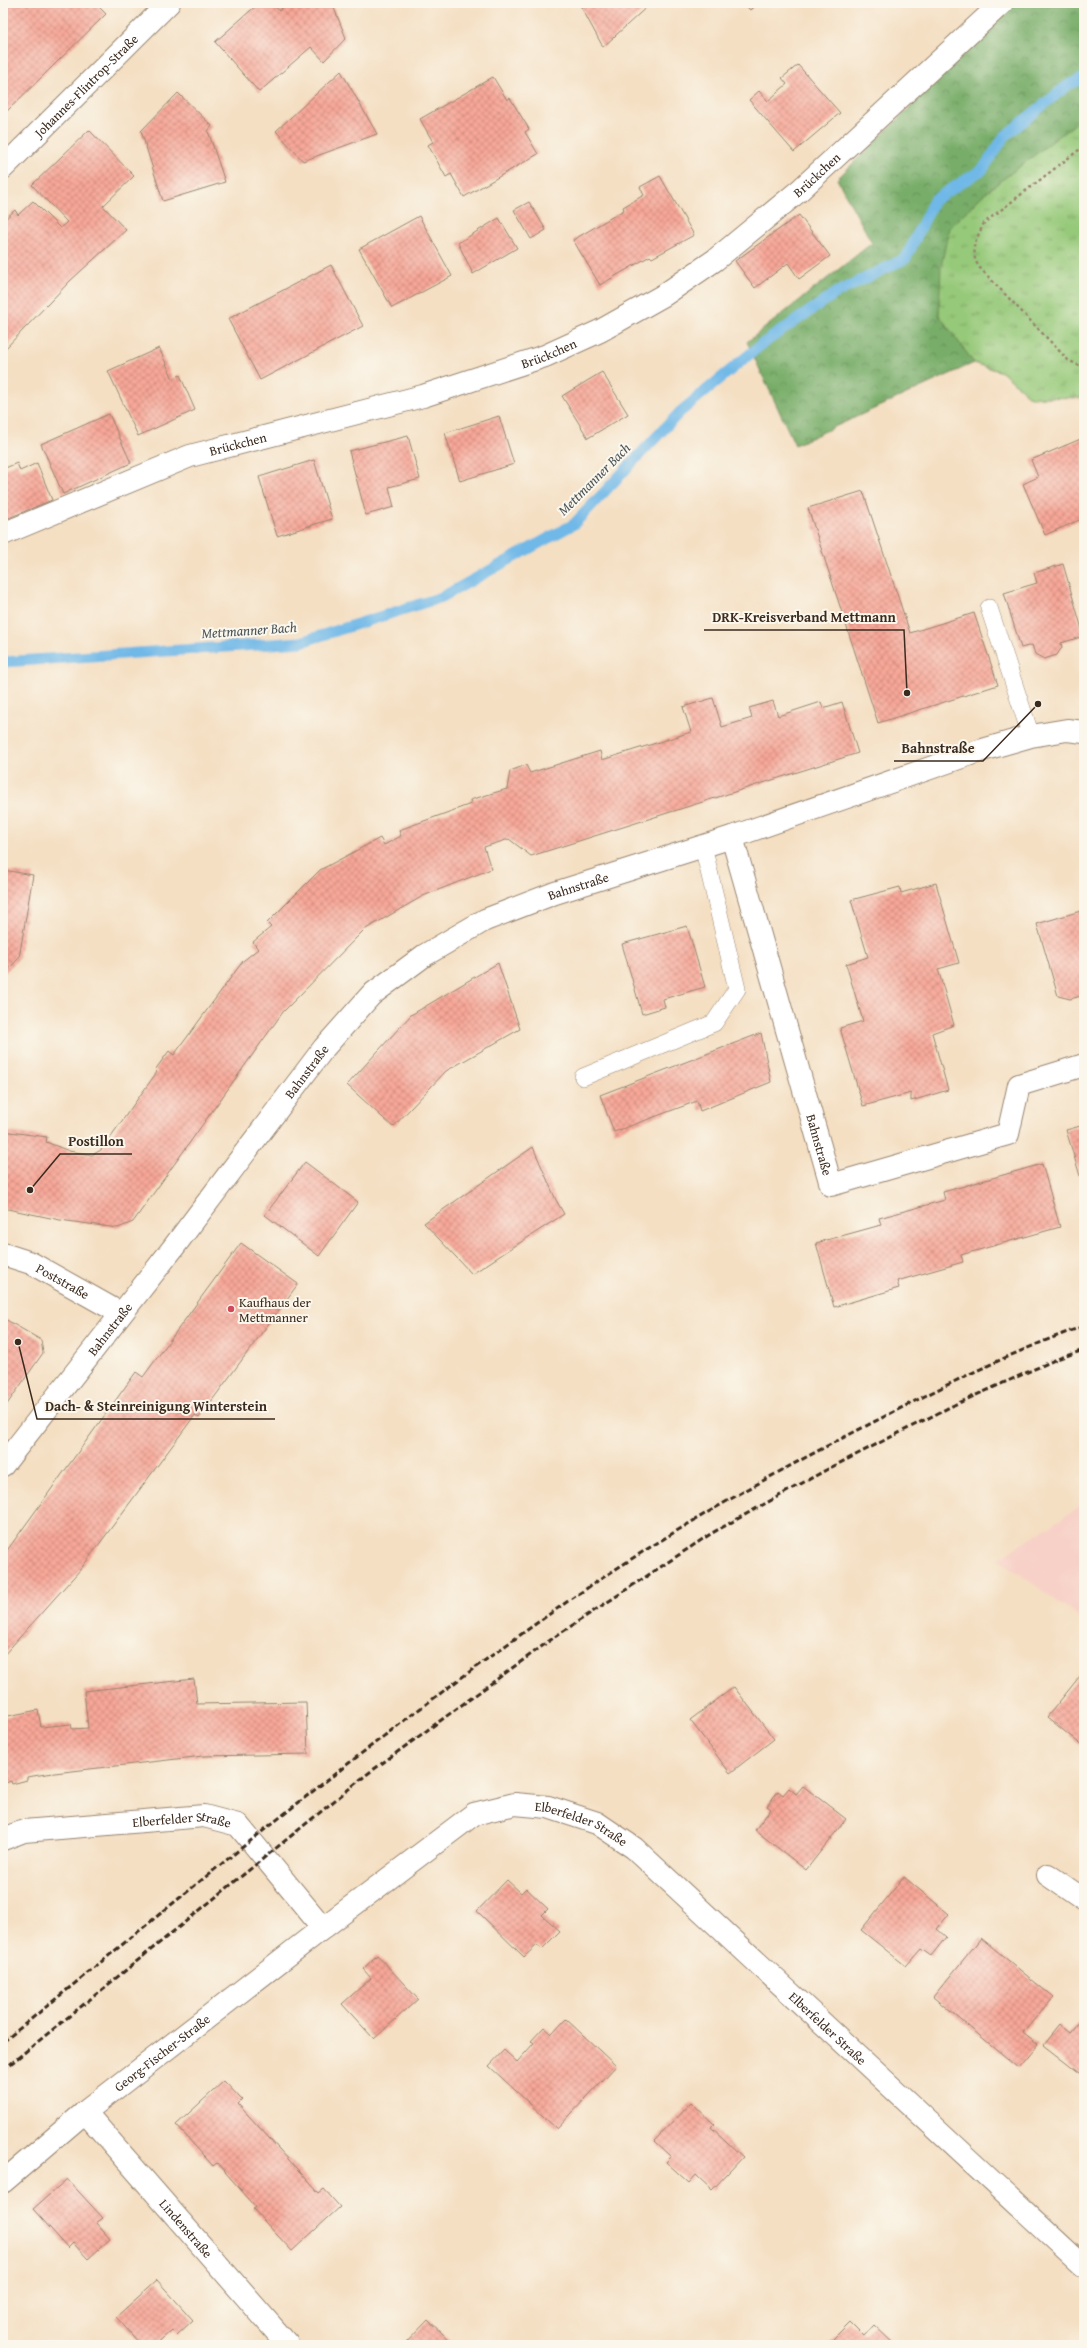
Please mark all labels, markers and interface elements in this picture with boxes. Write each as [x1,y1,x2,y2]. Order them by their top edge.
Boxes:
street label: Johannes-Flintrop-Straße [29,30,143,143]
street label: Brückchen [789,148,845,202]
street label: Brückchen [519,334,580,373]
street label: Brückchen [207,428,269,461]
water label: Mettmanner Bach [553,438,635,520]
callout: DRK-Kreisverband Mettmann [704,604,904,630]
text: DRK-Kreisverband Mettmann [712,607,897,627]
water label: Mettmanner Bach [201,617,297,643]
callout: Bahnstraße [894,735,983,761]
text: Bahnstraße [901,738,975,758]
street label: Bahnstraße [545,868,611,905]
street label: Bahnstraße [280,1041,333,1103]
street label: Bahnstraße [801,1112,837,1178]
callout: Postillon [60,1128,132,1154]
text: Postillon [68,1131,125,1151]
street label: Poststraße [33,1259,93,1304]
place label: Kaufhaus der Mettmanner [239,1293,312,1327]
street label: Bahnstraße [83,1298,137,1360]
marker: Kaufhaus der Mettmanner [226,1304,236,1314]
callout: Dach- & Steinreinigung Winterstein [37,1393,275,1419]
text: Dach- & Steinreinigung Winterstein [45,1396,268,1416]
street label: Elberfelder Straße [534,1797,631,1851]
street label: Elberfelder Straße [132,1807,233,1833]
street label: Elberfelder Straße [785,1988,871,2069]
street label: Georg-Fischer-Straße [110,2010,214,2096]
street label: Lindenstraße [155,2195,217,2262]

